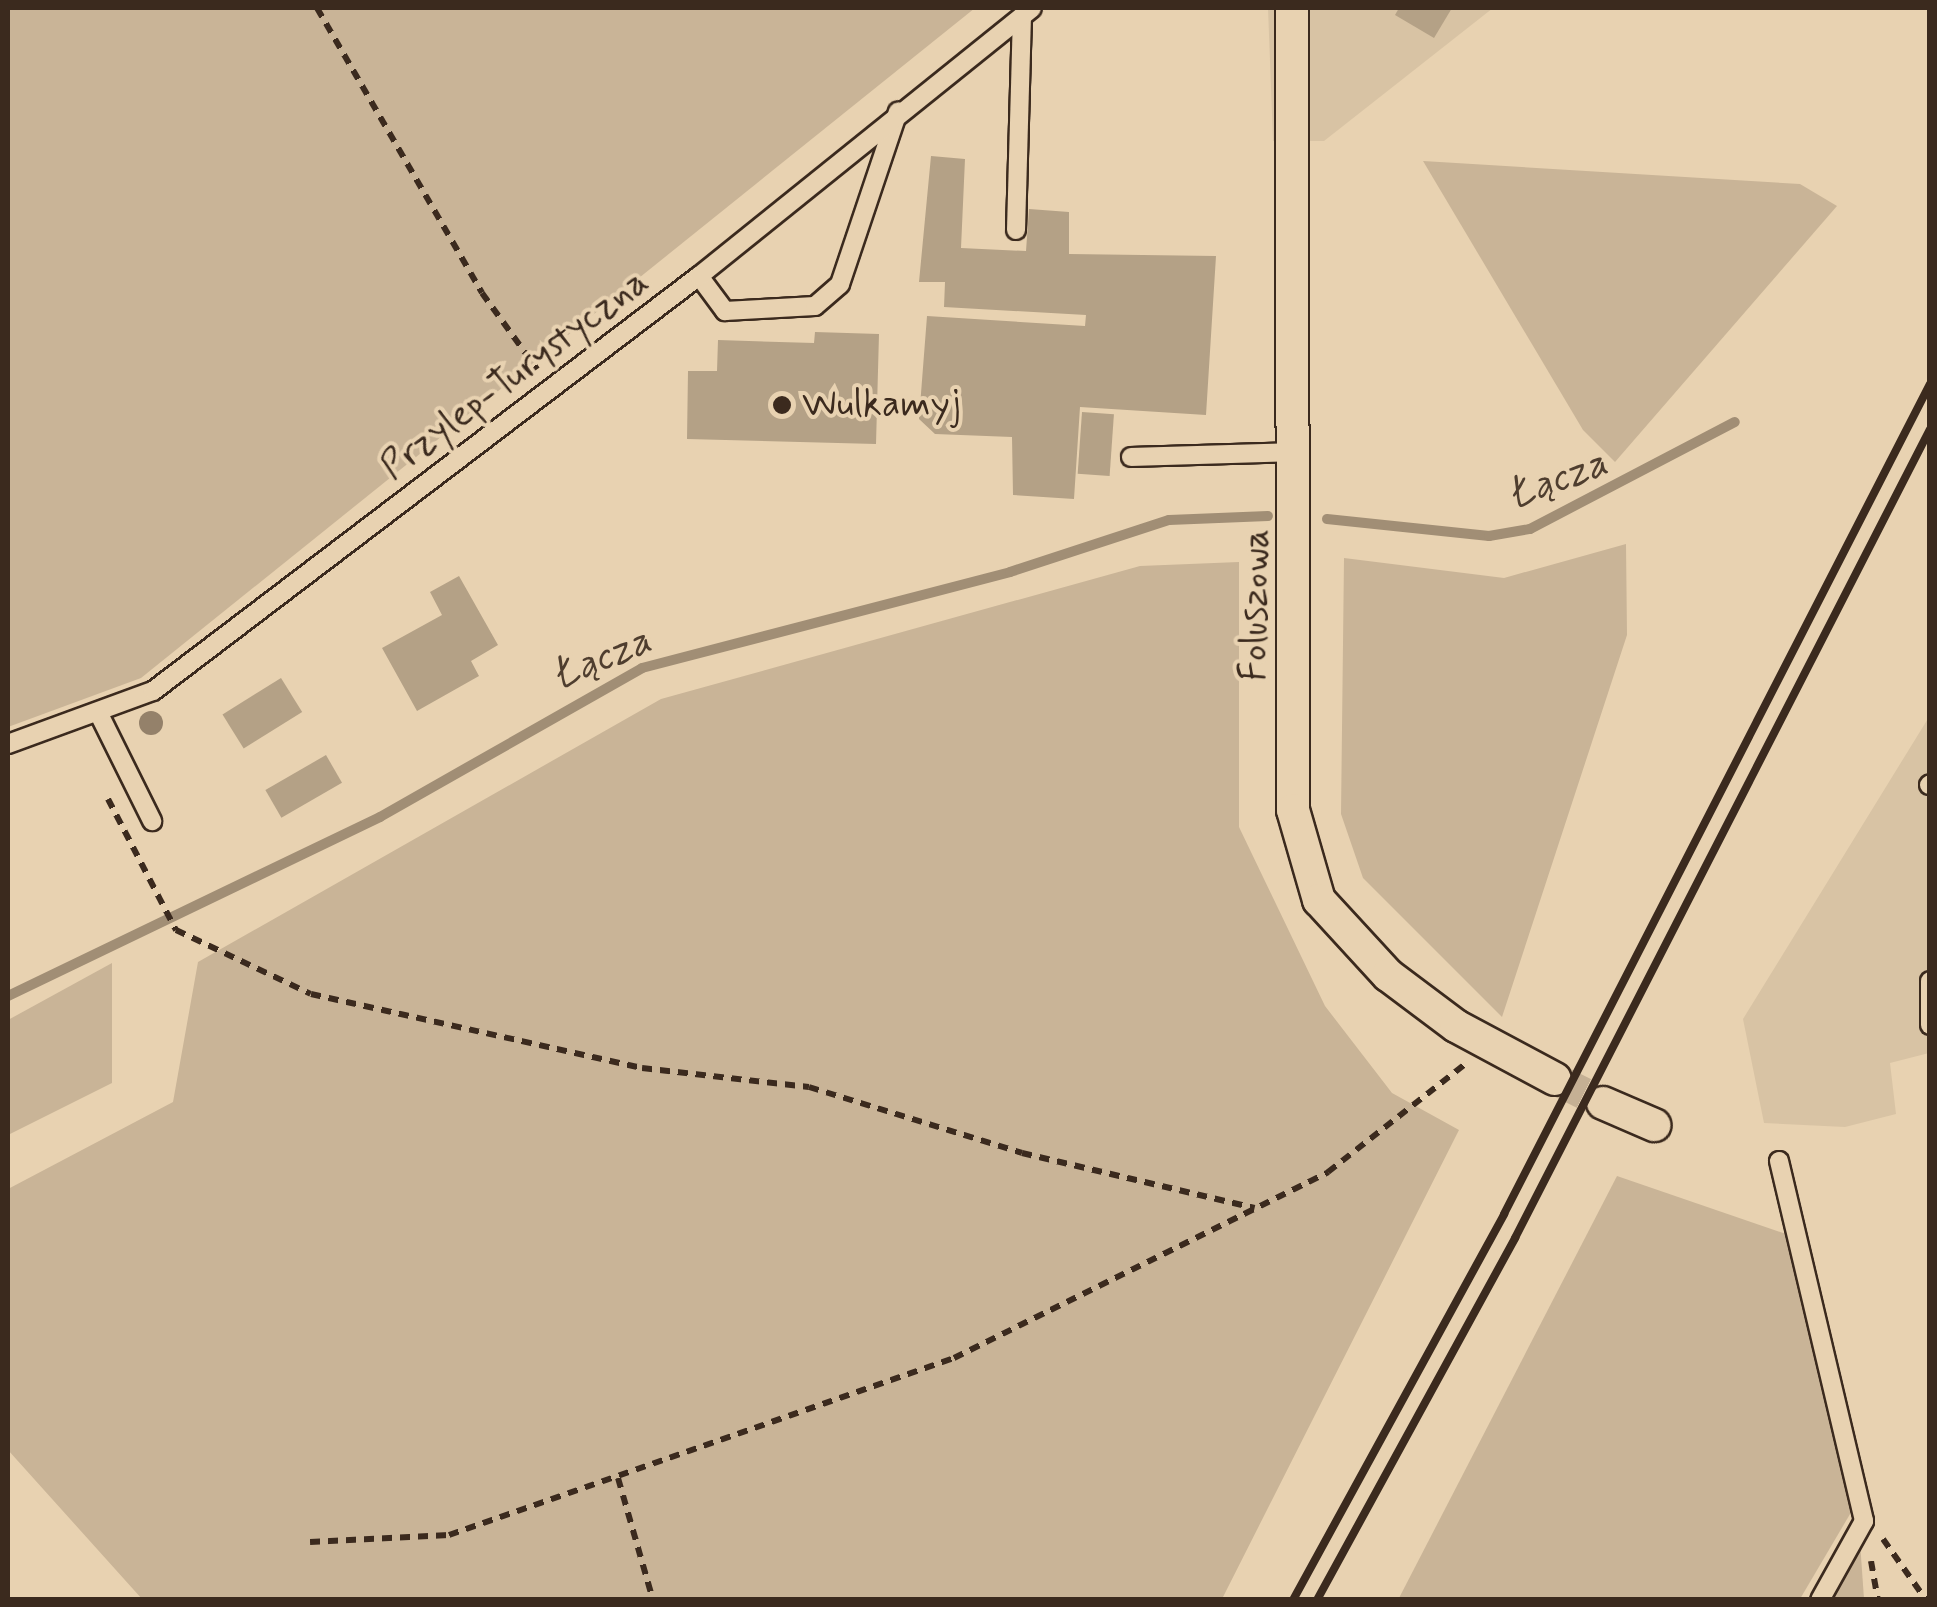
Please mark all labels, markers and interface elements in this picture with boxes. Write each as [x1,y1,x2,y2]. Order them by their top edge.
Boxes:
street label: Przylep-Turystyczna [372,259,658,491]
place label: Wulkamyj [802,382,961,428]
marker: Wulkamyj [771,394,793,416]
water label: Łącza [1500,439,1614,521]
street label: Foluszowa [1232,528,1280,682]
water label: Łącza [544,616,658,702]

